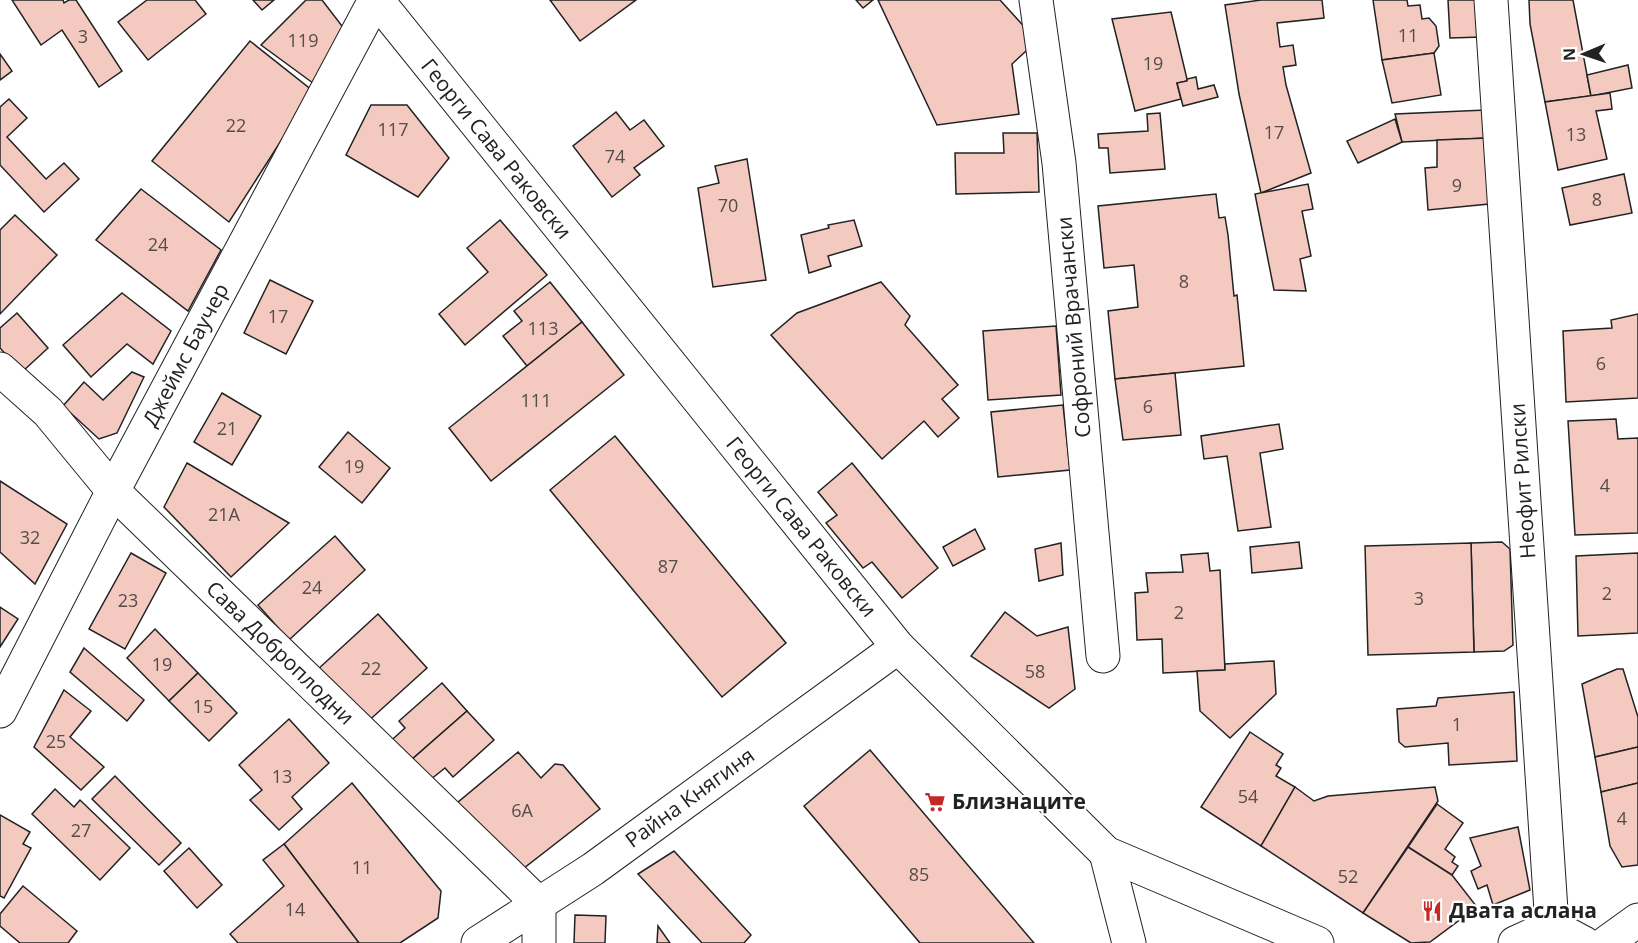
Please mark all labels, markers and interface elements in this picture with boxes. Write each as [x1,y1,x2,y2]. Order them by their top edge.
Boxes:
house number: 11 [1398,23,1418,47]
house number: 3 [78,24,88,48]
north arrow [1554,24,1614,84]
house number: 119 [288,28,318,52]
text: N [1558,48,1580,61]
house number: 19 [1143,51,1163,75]
street label: Георги Сава Раковски [415,52,578,244]
house number: 22 [226,113,246,137]
house number: 117 [378,117,408,141]
house number: 17 [1264,120,1284,144]
house number: 13 [1566,122,1586,146]
house number: 74 [605,144,625,168]
house number: 9 [1452,173,1462,197]
house number: 8 [1592,187,1602,211]
house number: 70 [718,193,738,217]
street label: Софроний Врачански [1049,215,1097,439]
house number: 24 [148,232,168,256]
house number: 8 [1179,269,1189,293]
street label: Джеймс Баучер [136,278,235,431]
house number: 17 [268,304,288,328]
house number: 113 [528,316,558,340]
house number: 6 [1596,351,1606,375]
house number: 111 [521,388,551,412]
house number: 6 [1143,394,1153,418]
street label: Неофит Рилски [1503,402,1541,560]
house number: 21 [217,416,237,440]
street label: Георги Сава Раковски [720,430,883,622]
house number: 19 [344,454,364,478]
house number: 4 [1600,473,1610,497]
house number: 21А [208,502,241,526]
house number: 32 [20,525,40,549]
house number: 87 [658,554,678,578]
street label: Сава Доброплодни [201,574,361,730]
house number: 24 [302,575,322,599]
house number: 2 [1602,581,1612,605]
house number: 3 [1414,586,1424,610]
house number: 23 [118,588,138,612]
house number: 2 [1174,600,1184,624]
house number: 19 [152,652,172,676]
house number: 22 [361,656,381,680]
house number: 58 [1025,659,1045,683]
house number: 15 [193,694,213,718]
house number: 1 [1452,712,1462,736]
house number: 25 [46,729,66,753]
street label: Райна Княгиня [619,741,760,854]
house number: 13 [272,764,292,788]
house number: 54 [1238,784,1258,808]
place label: Близнаците [952,787,1086,815]
supermarket icon: Близнаците [923,790,947,814]
house number: 6А [511,798,533,822]
house number: 4 [1617,806,1627,830]
house number: 27 [71,818,91,842]
house number: 11 [352,855,372,879]
house number: 85 [909,862,929,886]
house number: 52 [1338,864,1358,888]
place label: Двата аслана [1449,896,1597,924]
house number: 14 [285,897,305,921]
restaurant icon: Двата аслана [1420,899,1444,923]

